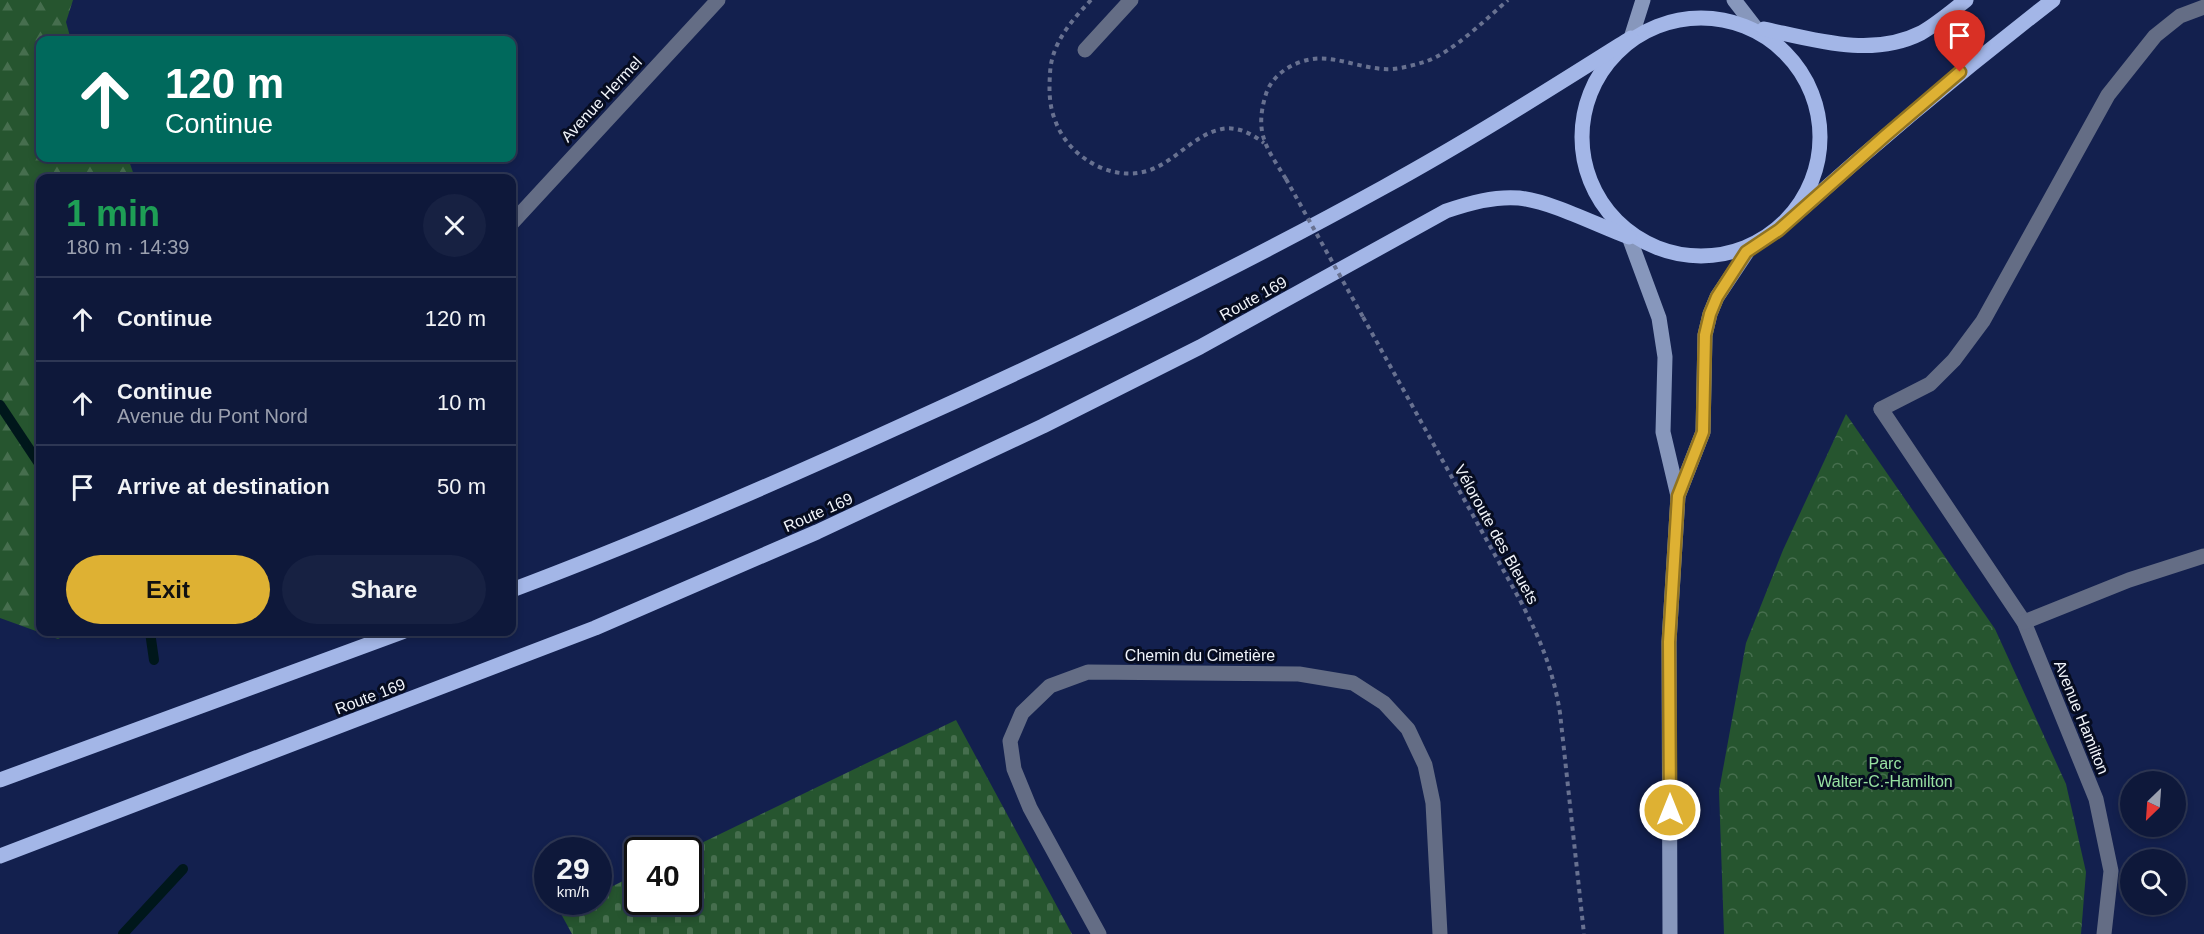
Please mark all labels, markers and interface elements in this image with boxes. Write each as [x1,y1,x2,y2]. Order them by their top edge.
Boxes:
pin [1934,10,1985,72]
icon: arrive [1943,19,1976,52]
street label: Avenue Hermel [558,53,645,145]
icon: ahead [66,60,144,138]
text: 120 m [165,60,284,107]
text: Continue [165,109,273,139]
text: 1 min [66,193,160,234]
button: close [423,194,486,257]
text: 180 m · 14:39 [66,236,189,258]
street label: Route 169 [1217,273,1290,324]
icon: ahead [66,303,99,336]
text: Continue [117,306,212,331]
text: 120 m [425,306,486,331]
text: Continue [117,379,212,404]
icon: ahead [66,387,99,420]
text: 10 m [437,390,486,415]
text: Avenue du Pont Nord [117,405,308,427]
street label: Véloroute des Bleuets [1451,462,1542,607]
icon: arrive [66,471,99,504]
text: Arrive at destination [117,474,330,499]
text: 50 m [437,474,486,499]
street label: Route 169 [781,490,855,535]
button: Exit [66,555,270,624]
button: Share [282,555,486,624]
street label: Chemin du Cimetière [1125,647,1275,664]
street label: Avenue Hamilton [2051,658,2112,777]
street label: Route 169 [333,675,408,718]
park label: Parc Walter-C.-Hamilton [1817,755,1953,790]
north arrow [2120,771,2186,837]
map controls [2120,771,2186,915]
position arrow [1638,778,1702,842]
speed limit sign: 40 [624,837,702,915]
button: search [2120,849,2186,915]
text: 29 [556,852,590,885]
text: km/h [557,883,589,900]

